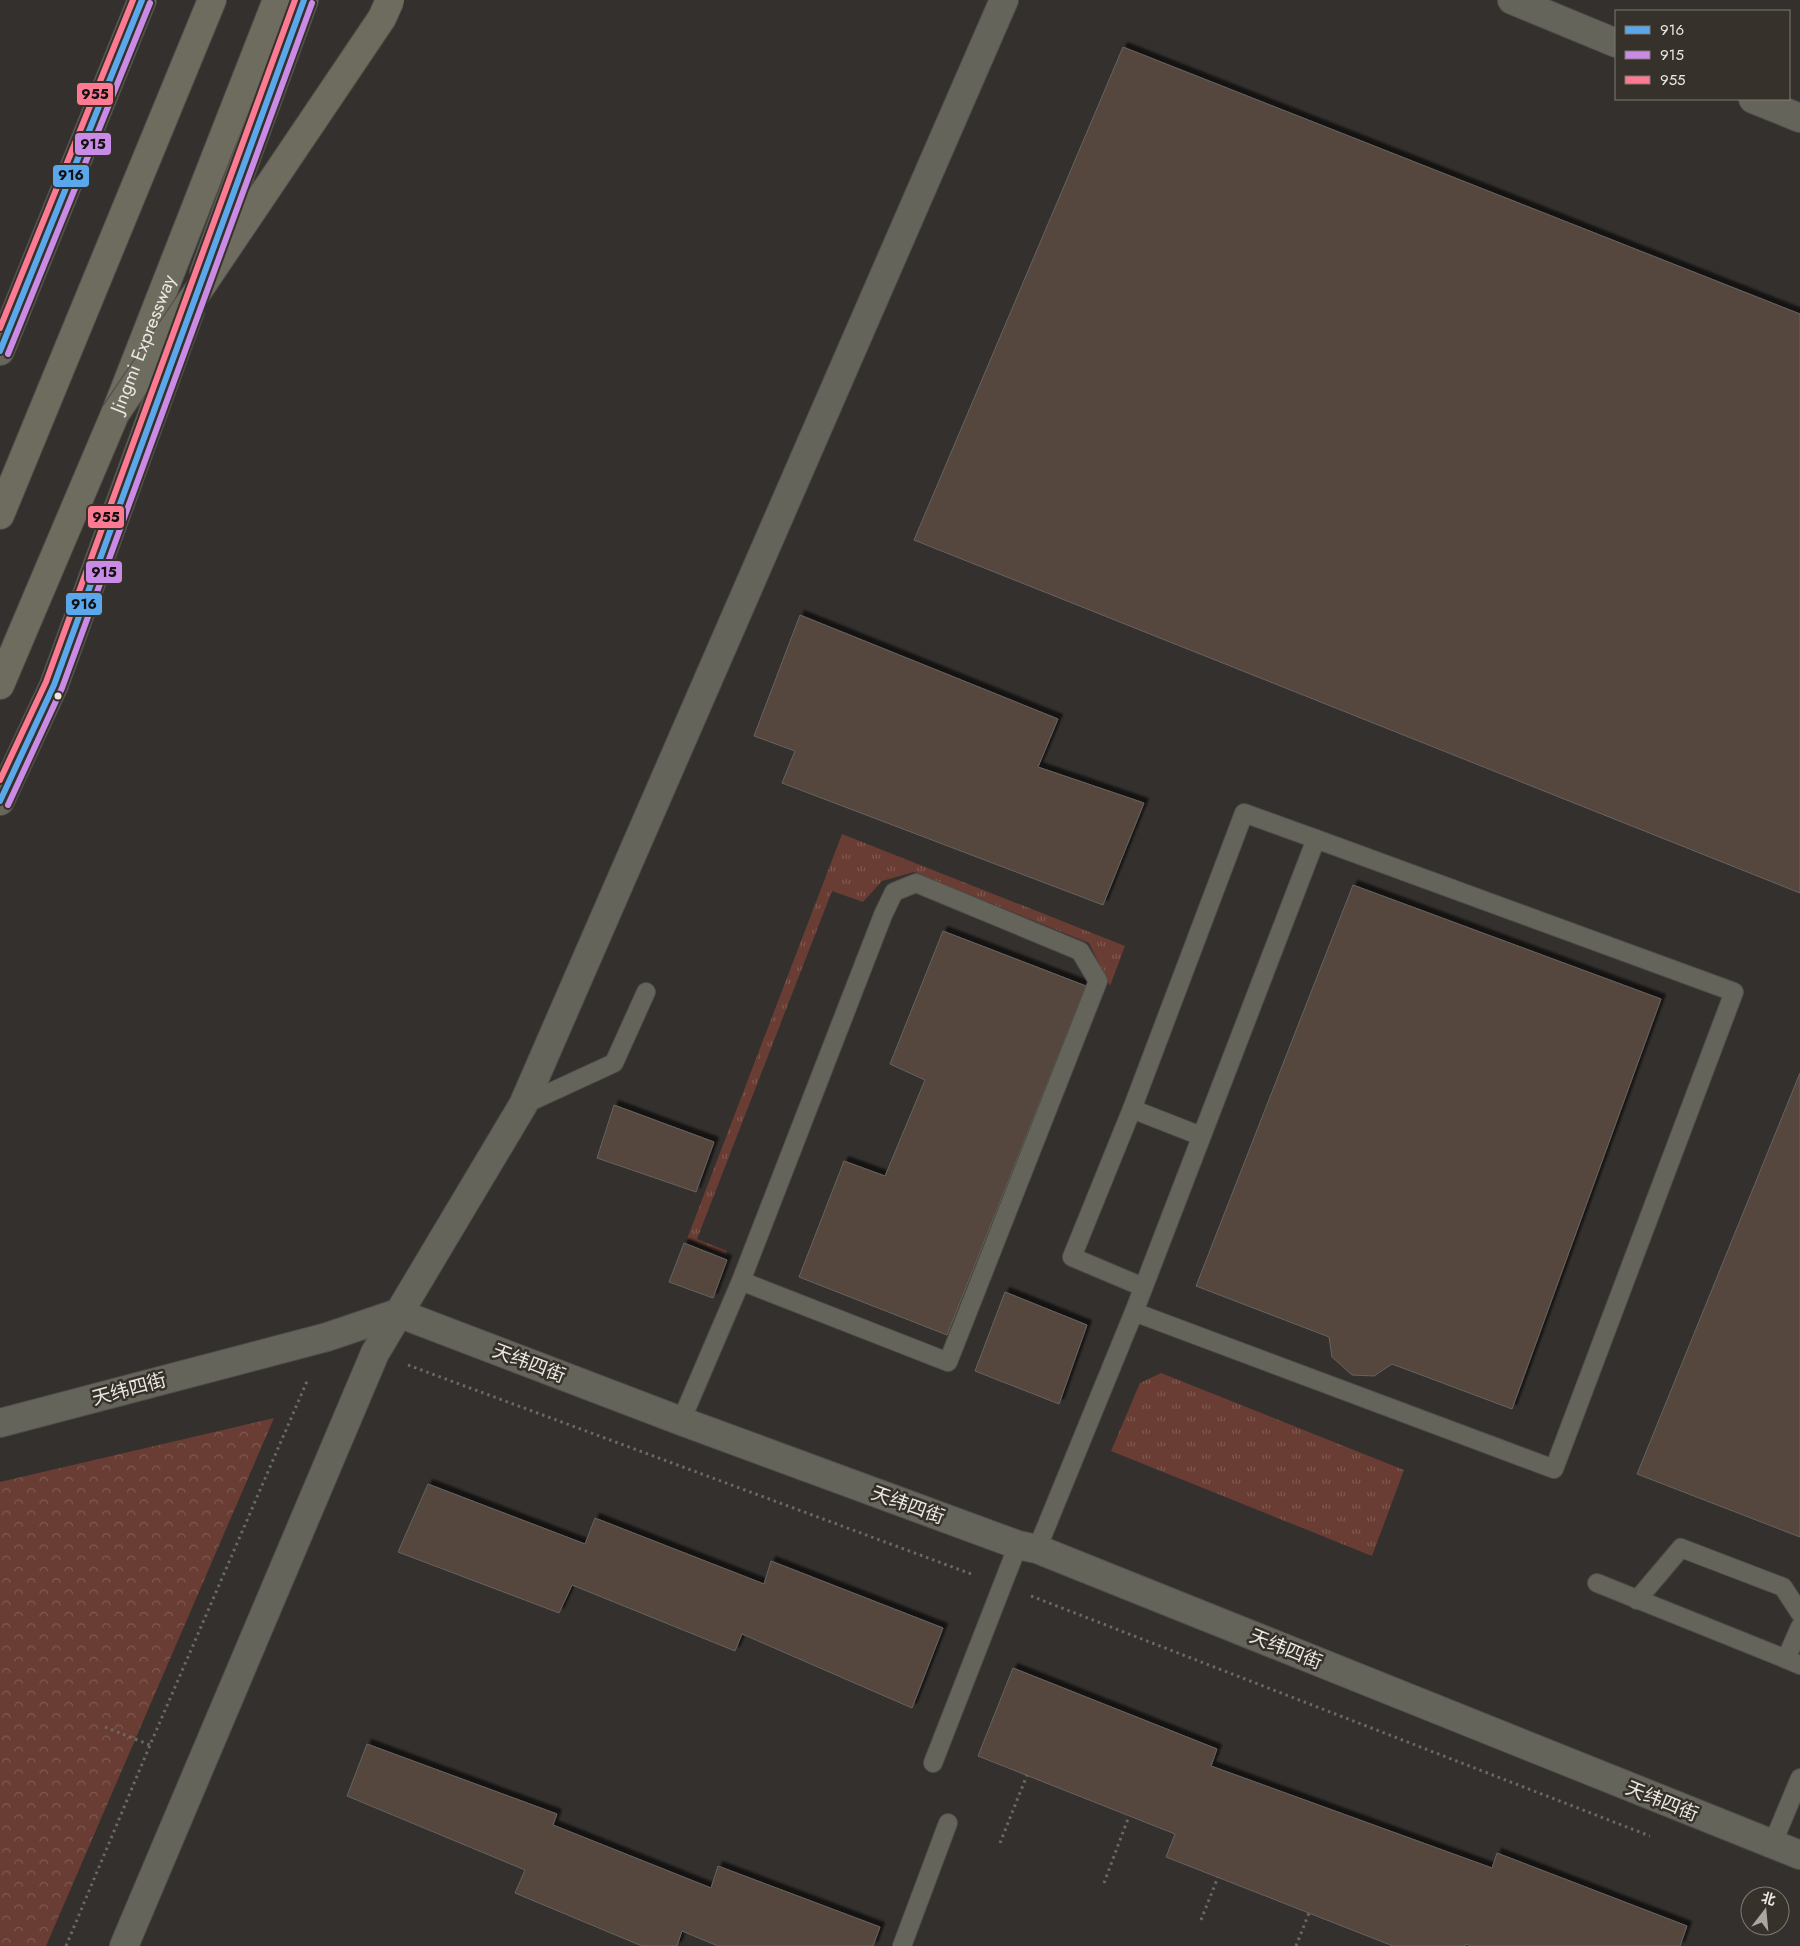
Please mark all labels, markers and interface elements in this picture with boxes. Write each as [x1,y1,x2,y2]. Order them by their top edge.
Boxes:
legend [1615,10,1790,100]
text: 916 [1660,19,1684,41]
text: 915 [1660,44,1684,66]
text: 955 [1660,69,1686,91]
line badge: 955 [76,82,114,106]
text: 955 [81,84,109,104]
line badge: 915 [74,132,112,156]
text: 915 [80,134,106,154]
line badge: 916 [52,164,90,188]
text: 916 [58,165,84,185]
street label: Jingmi Expressway [102,270,182,420]
line badge: 955 [87,505,125,529]
text: 955 [92,507,120,527]
line badge: 915 [85,560,123,584]
text: 915 [91,562,117,582]
line badge: 916 [65,592,103,616]
text: 916 [71,594,97,614]
unlabelled marker [53,691,63,701]
street label: 天纬四街 [489,1337,569,1389]
street label: 天纬四街 [89,1366,169,1412]
street label: 天纬四街 [868,1479,948,1531]
street label: 天纬四街 [1246,1622,1326,1676]
street label: 天纬四街 [1622,1774,1702,1828]
north arrow [1740,1886,1790,1936]
text: 北 [1759,1887,1778,1910]

